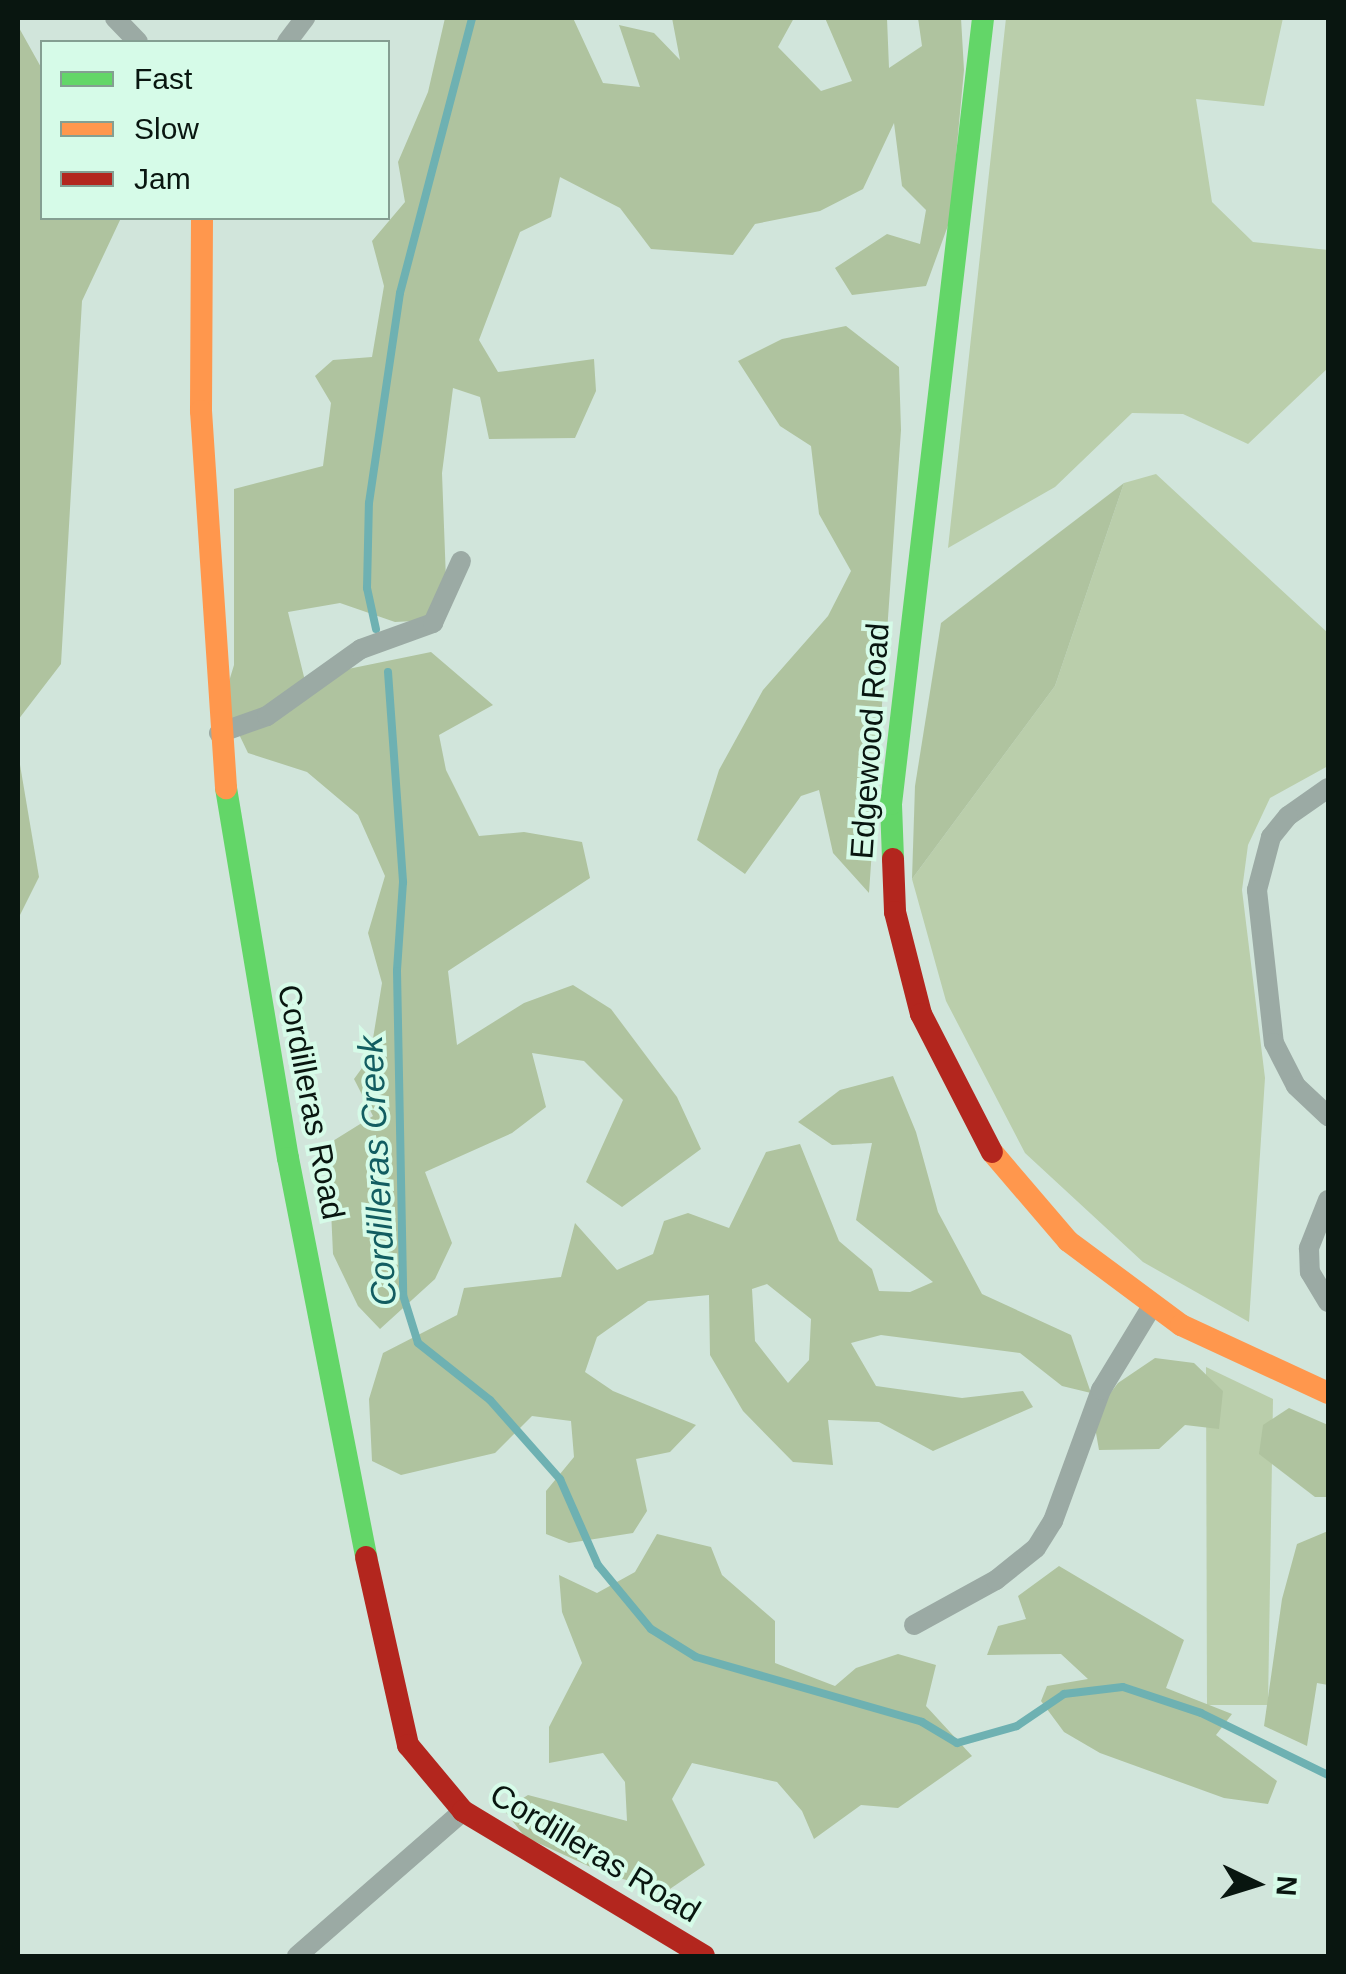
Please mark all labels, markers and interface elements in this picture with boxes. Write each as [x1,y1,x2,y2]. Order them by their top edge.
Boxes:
legend [40,40,390,220]
text: Fast [134,62,192,95]
text: Slow [134,112,199,145]
text: Jam [134,162,191,195]
street label: Edgewood Road [843,622,897,860]
street label: Cordilleras Road [269,981,353,1223]
water label: Cordilleras Creek [349,1035,405,1307]
street label: Cordilleras Road [483,1775,707,1931]
north arrow [1206,1834,1306,1934]
text: N [1270,1875,1303,1897]

